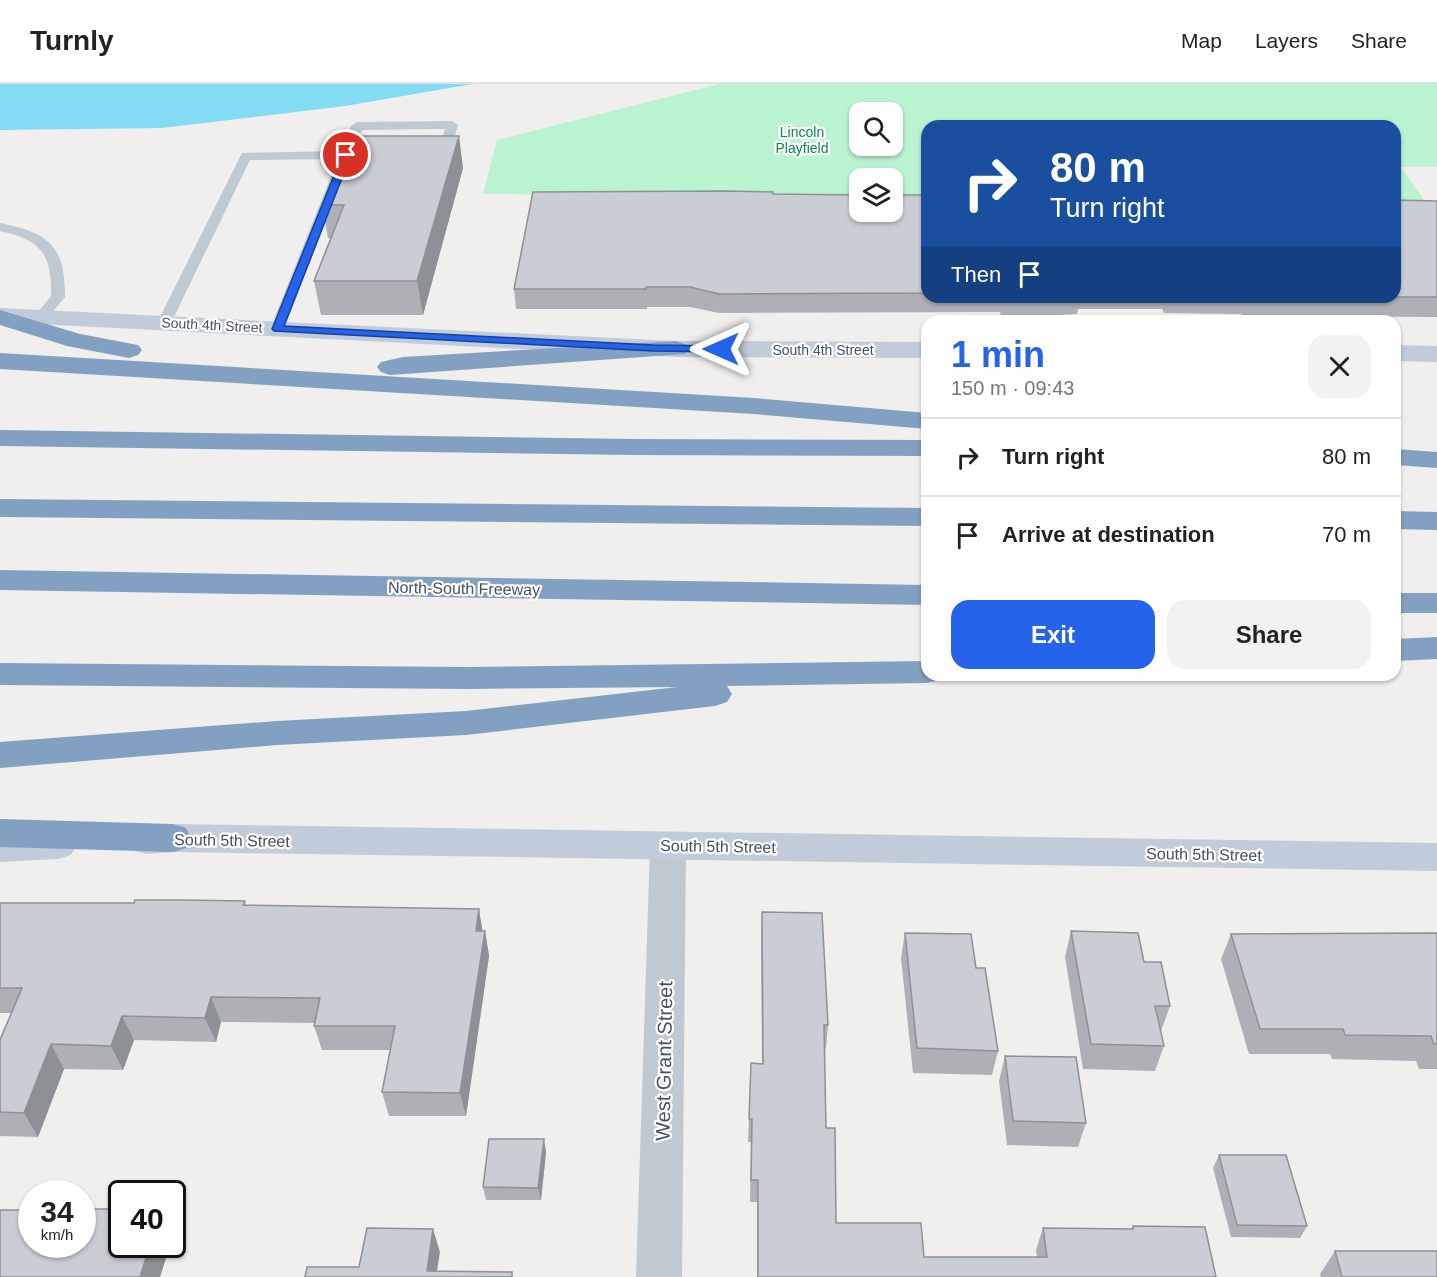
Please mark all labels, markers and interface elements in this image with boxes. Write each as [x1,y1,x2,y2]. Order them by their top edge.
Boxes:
text: Turnly [30,25,113,56]
text: Map [1181,29,1222,52]
text: Layers [1255,29,1318,52]
text: Share [1351,29,1407,52]
map controls [849,102,903,222]
button: search [849,102,903,156]
park label: Lincoln Playfield [776,124,828,156]
pin [320,129,371,180]
icon: arrive [329,138,362,171]
icon: right [951,144,1029,222]
text: 80 m [1050,144,1146,191]
button: layers [849,168,903,222]
text: Turn right [1050,193,1165,223]
icon: arrive [1013,258,1046,291]
text: Then [951,262,1001,287]
street label: South 4th Street [161,314,263,336]
position arrow [689,317,753,381]
text: 1 min [951,334,1045,375]
button: close [1308,335,1371,398]
street label: South 4th Street [772,342,874,358]
text: 150 m · 09:43 [951,377,1074,399]
icon: right [951,441,984,474]
text: Turn right [1002,444,1104,469]
text: 80 m [1322,444,1371,469]
icon: arrive [951,519,984,552]
text: Arrive at destination [1002,522,1215,547]
text: 70 m [1322,522,1371,547]
street label: North-South Freeway [388,579,540,598]
button: Exit [951,600,1155,669]
button: Share [1167,600,1371,669]
street label: South 5th Street [174,831,290,850]
street label: South 5th Street [660,837,776,856]
street label: South 5th Street [1146,845,1262,864]
street label: West Grant Street [652,981,676,1141]
speed limit sign: 40 [108,1180,186,1258]
text: 34 [40,1195,74,1228]
text: km/h [41,1226,73,1243]

